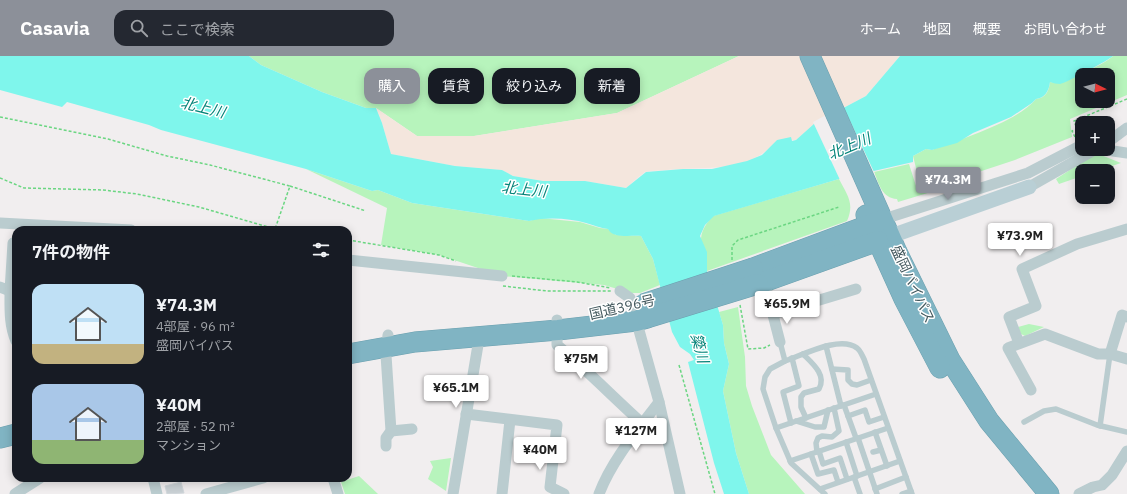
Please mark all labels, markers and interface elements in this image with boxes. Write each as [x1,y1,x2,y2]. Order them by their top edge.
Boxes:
search box [114,10,394,46]
text: Casavia [20,16,90,40]
icon: search [128,17,150,39]
text: ここで検索 [160,20,235,39]
text: ホーム [859,20,901,38]
text: 地図 [923,20,951,38]
text: 概要 [973,20,1001,38]
text: お問い合わせ [1023,20,1107,38]
chip: 購入 [364,68,420,104]
chip: 賃貸 [428,68,484,104]
chip: 絞り込み [492,68,576,104]
chip: 新着 [584,68,640,104]
north arrow [1075,68,1115,108]
map controls [1075,68,1115,204]
water label: 北上川 [179,92,229,122]
button: + [1075,116,1115,156]
water label: 北上川 [825,128,875,164]
button: − [1075,164,1115,204]
pin: ¥74.3M [915,167,981,201]
text: ¥74.3M [925,171,971,188]
water label: 北上川 [501,177,549,201]
pin: ¥73.9M [987,223,1053,257]
text: ¥73.9M [997,227,1043,244]
icon: filters [310,239,332,261]
text: 7件の物件 [32,241,110,263]
street label: 盛岡バイパス [887,242,939,326]
street label: 国道396号 [587,291,657,323]
pin: ¥65.9M [754,291,820,325]
text: ¥74.3M [156,294,217,316]
text: ¥65.9M [764,295,810,312]
icon: home [64,300,112,348]
text: 4部屋 · 96 m² [156,318,235,335]
water label: 簗川 [687,331,714,367]
text: 盛岡バイパス [156,337,234,354]
pin: ¥75M [557,346,605,380]
text: ¥75M [564,350,598,367]
pin: ¥65.1M [423,375,489,409]
text: ¥65.1M [433,379,479,396]
text: ¥40M [156,394,201,416]
icon: home [64,400,112,448]
text: 2部屋 · 52 m² [156,418,235,435]
pin: ¥127M [608,418,664,452]
text: ¥127M [615,422,657,439]
text: マンション [156,437,221,454]
pin: ¥40M [516,437,564,471]
text: ¥40M [523,441,557,458]

